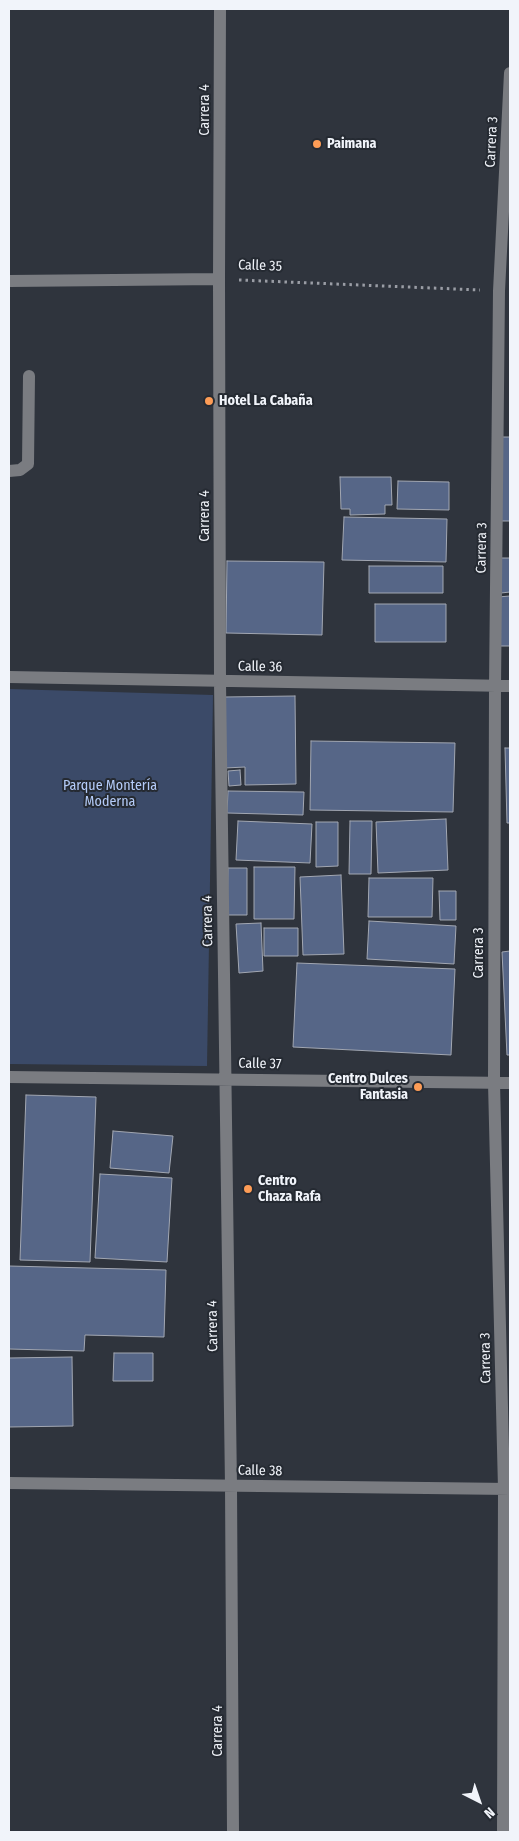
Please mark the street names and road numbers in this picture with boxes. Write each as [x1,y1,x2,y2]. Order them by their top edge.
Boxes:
street label: Carrera 4 [197,84,213,136]
street label: Carrera 3 [482,116,502,168]
street label: Calle 35 [238,257,282,275]
street label: Carrera 4 [197,490,213,542]
street label: Carrera 3 [473,522,491,574]
street label: Calle 36 [238,658,282,676]
street label: Carrera 4 [199,895,217,947]
street label: Carrera 3 [471,927,487,979]
street label: Calle 37 [238,1055,282,1073]
street label: Carrera 4 [204,1300,222,1352]
street label: Carrera 3 [477,1332,495,1384]
street label: Calle 38 [238,1462,282,1480]
street label: Carrera 4 [210,1705,226,1757]

